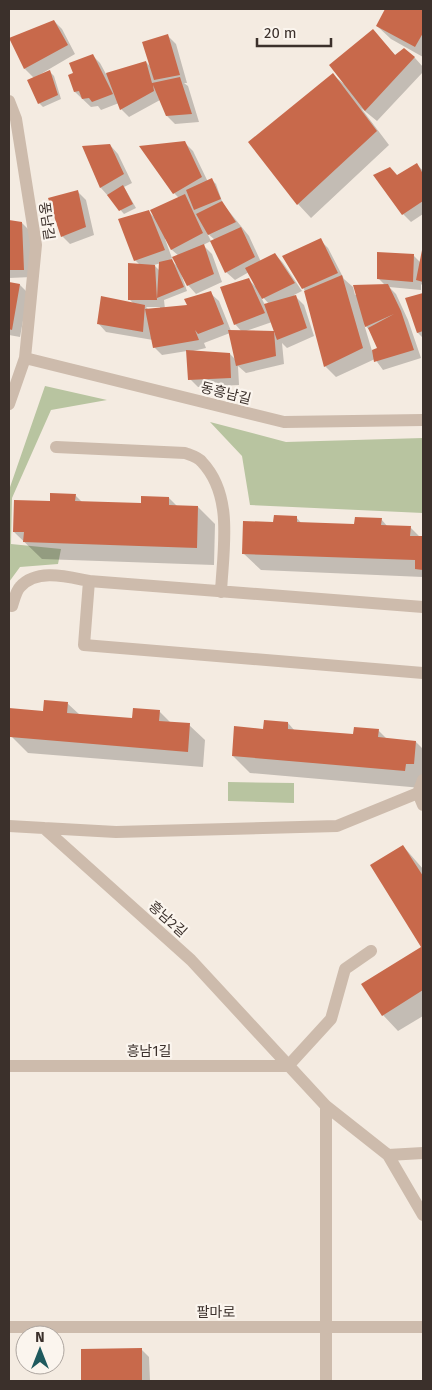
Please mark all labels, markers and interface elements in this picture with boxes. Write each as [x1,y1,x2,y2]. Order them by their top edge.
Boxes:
scale bar [257,15,331,47]
text: 20 m [264,24,297,42]
street label: 풍남길 [35,201,58,241]
street label: 동흥남길 [199,379,253,408]
street label: 흥남2길 [145,898,190,941]
street label: 흥남1길 [127,1043,171,1060]
street label: 팔마로 [197,1304,235,1321]
north arrow [15,1325,65,1375]
text: N [35,1329,45,1346]

